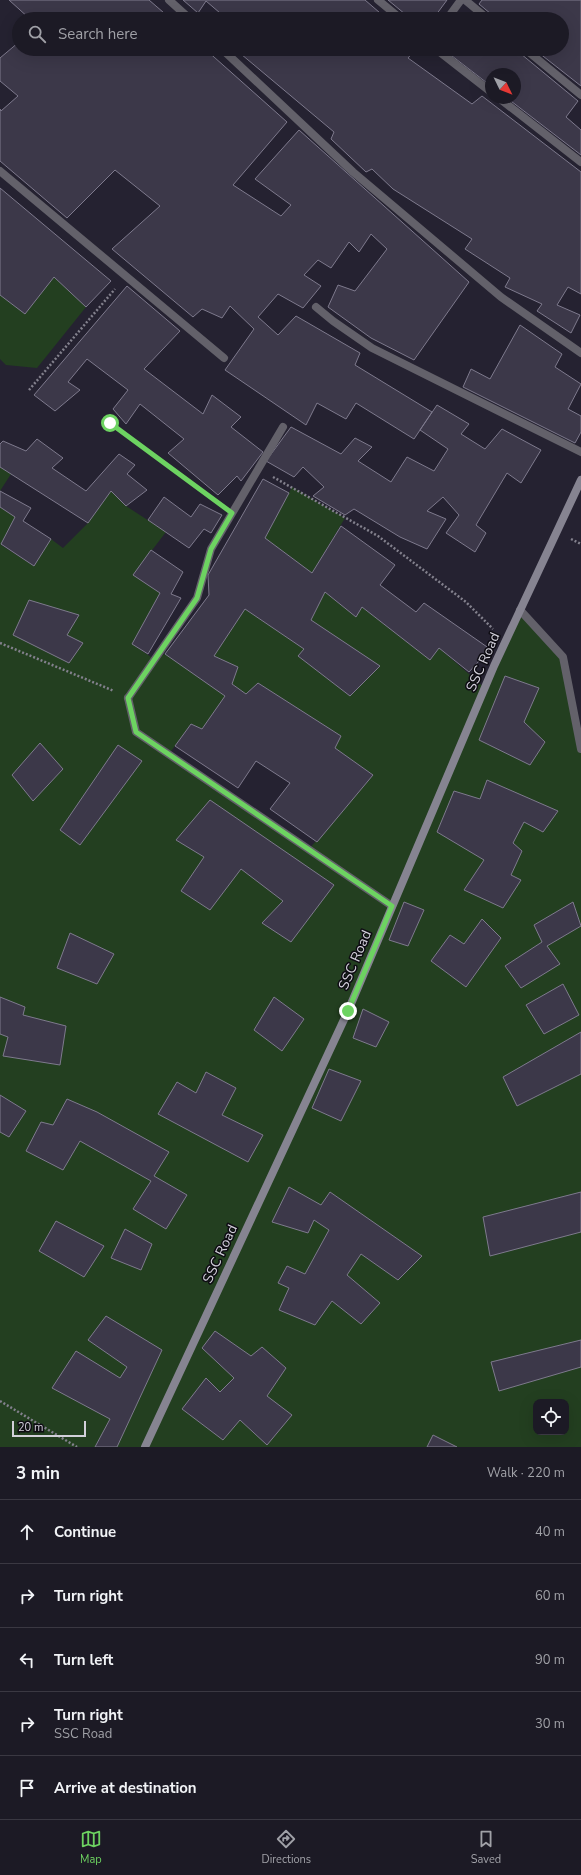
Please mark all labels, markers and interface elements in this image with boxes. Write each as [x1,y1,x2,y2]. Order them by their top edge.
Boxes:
search box [12,12,569,56]
icon: search [26,23,48,45]
text: Search here [58,24,138,44]
north arrow [485,68,521,104]
route start [101,414,119,432]
street label: SSC Road [462,629,504,695]
street label: SSC Road [334,927,376,993]
route end [339,1002,357,1020]
street label: SSC Road [198,1222,242,1286]
map controls [533,1399,569,1435]
button: locate [533,1399,569,1435]
scale bar [12,1419,86,1438]
text: 20 m [18,1420,43,1435]
text: 3 min [16,1462,60,1485]
text: Walk · 220 m [487,1464,565,1482]
icon: ahead [16,1521,38,1543]
text: Continue [54,1522,116,1542]
text: 40 m [535,1523,565,1541]
icon: right [16,1585,38,1607]
text: Turn right [54,1586,123,1606]
text: 60 m [535,1587,565,1605]
icon: left [16,1649,38,1671]
text: Turn left [54,1650,113,1670]
text: 90 m [535,1651,565,1669]
text: Turn right [54,1705,123,1725]
icon: right [16,1713,38,1735]
text: 30 m [535,1715,565,1733]
text: SSC Road [54,1725,112,1743]
icon: arrive [16,1777,38,1799]
text: Arrive at destination [54,1778,197,1798]
tab: Map [80,1828,102,1867]
tab: Directions [262,1828,311,1867]
tab: Saved [471,1828,501,1867]

